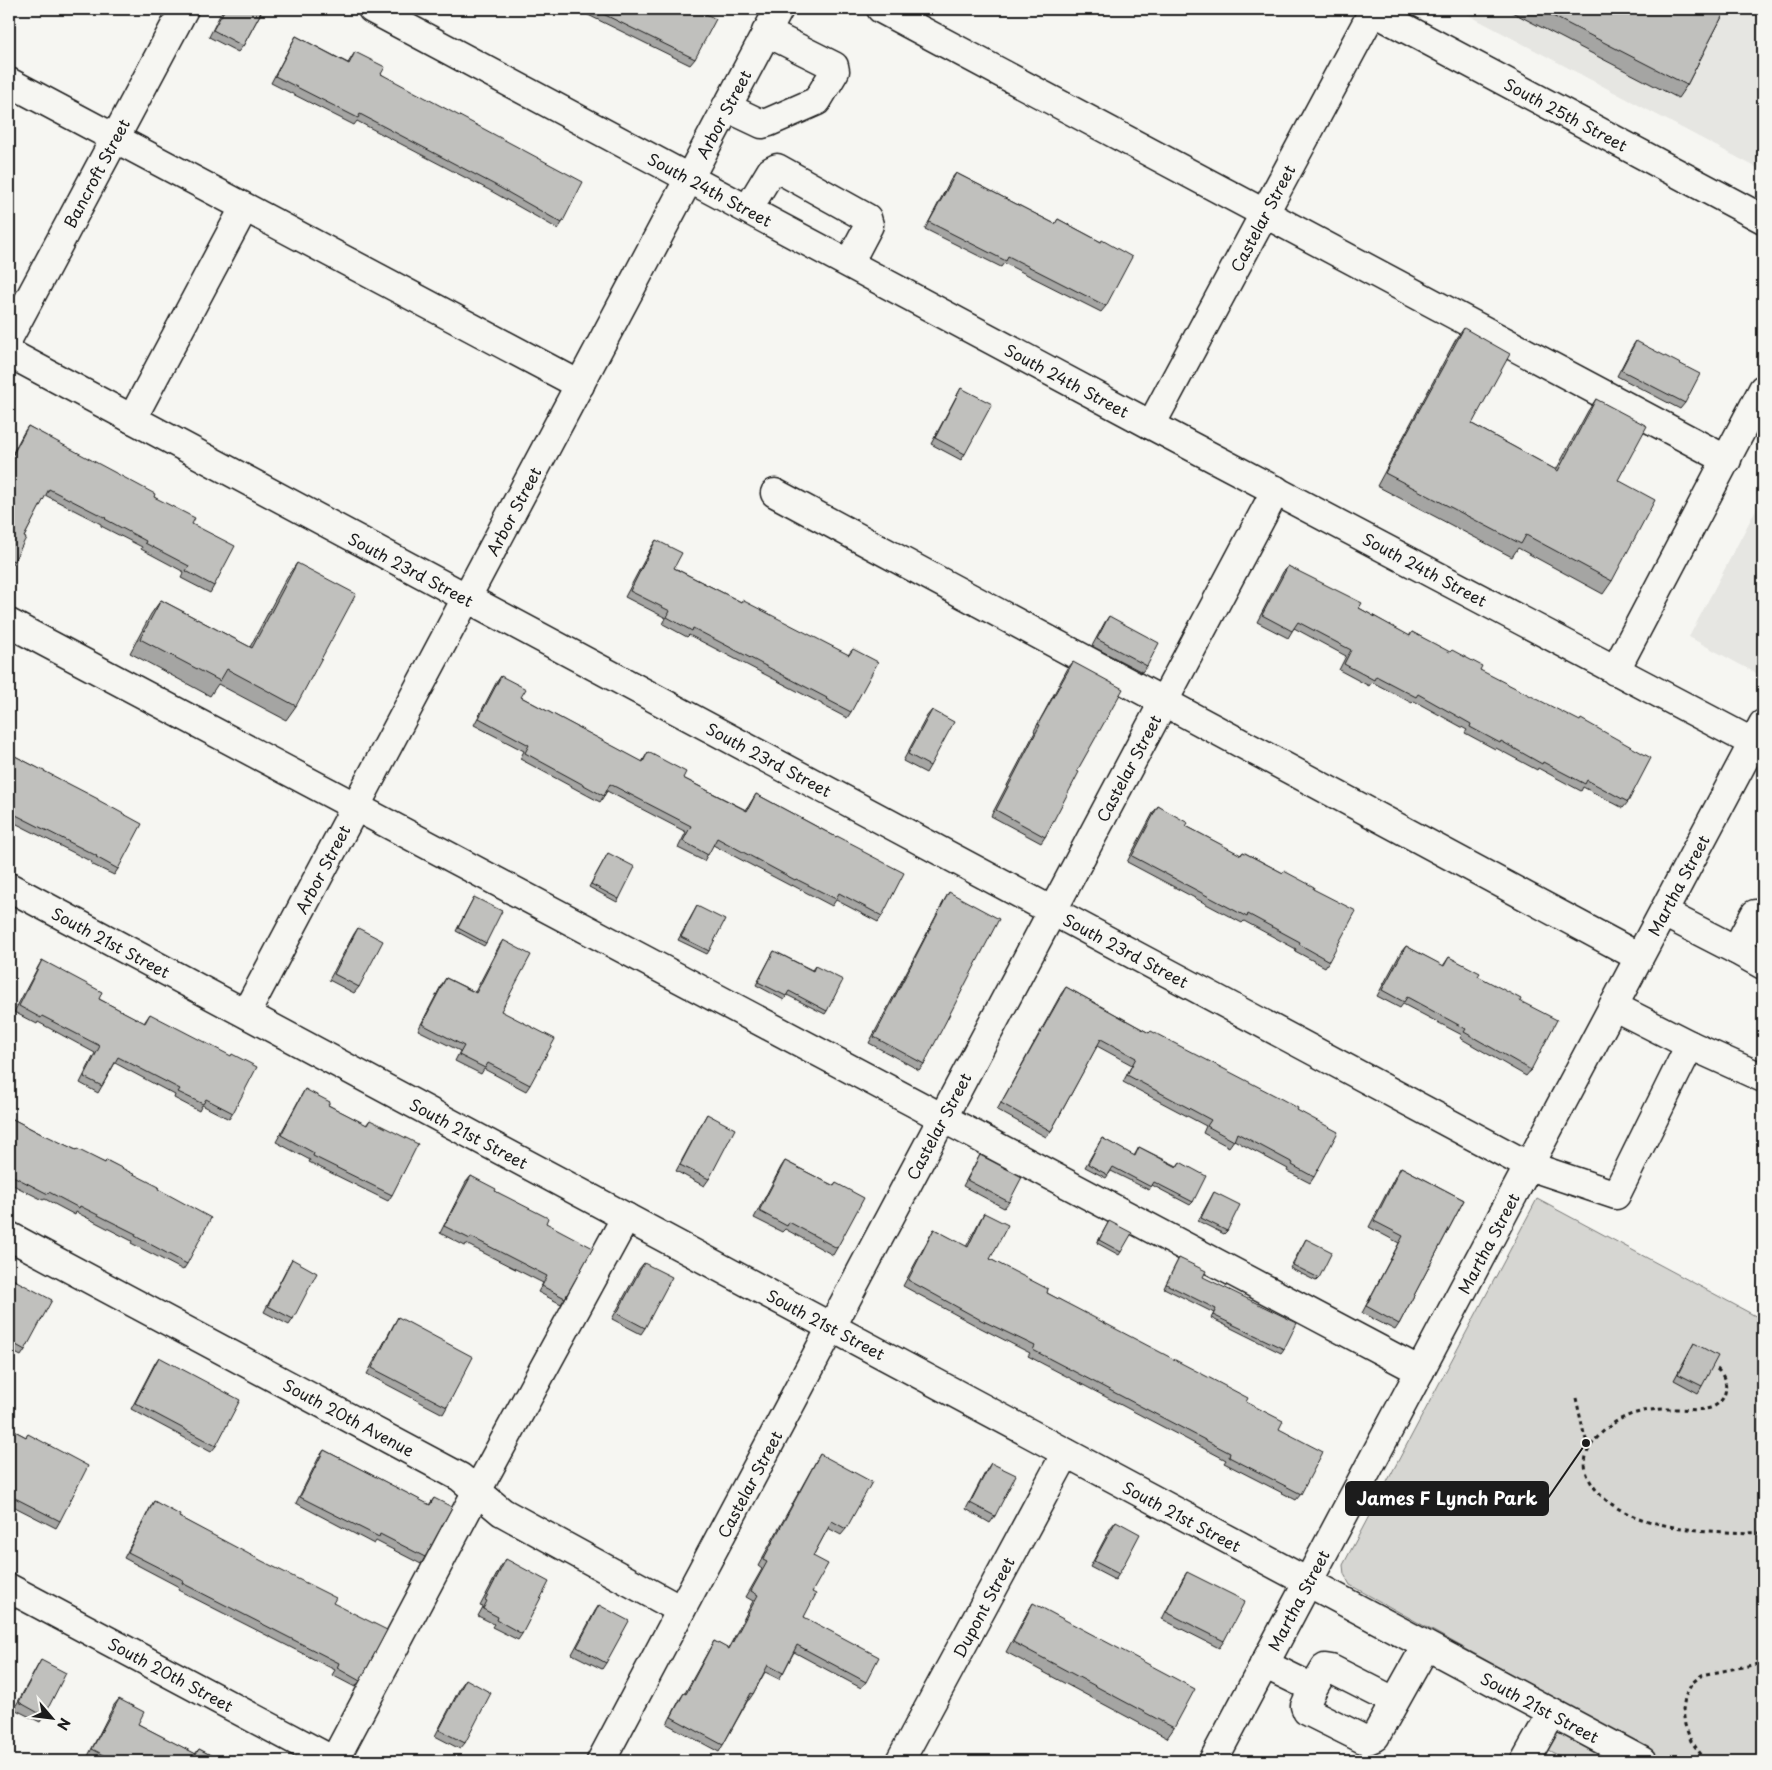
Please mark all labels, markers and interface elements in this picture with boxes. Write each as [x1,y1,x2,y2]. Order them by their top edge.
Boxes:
street label: Arbor Street [690,65,757,163]
street label: South 25th Street [1500,71,1632,157]
street label: Bancroft Street [57,114,135,232]
street label: South 24th Street [644,146,777,232]
street label: Castelar Street [1224,160,1301,276]
street label: South 24th Street [1001,337,1134,423]
street label: Arbor Street [480,462,547,560]
street label: South 23rd Street [344,526,478,612]
street label: South 24th Street [1359,526,1492,612]
street label: Castelar Street [1090,710,1167,826]
street label: South 23rd Street [702,716,836,802]
street label: Arbor Street [289,820,356,918]
street label: Martha Street [1641,830,1715,940]
street label: South 21st Street [48,901,175,984]
street label: South 23rd Street [1059,907,1193,993]
street label: Castelar Street [900,1068,977,1184]
street label: South 21st Street [406,1092,533,1175]
street label: Martha Street [1451,1188,1525,1298]
street label: South 21st Street [763,1283,890,1366]
street label: South 20th Avenue [279,1372,419,1462]
street label: Castelar Street [711,1426,788,1542]
street label: South 21st Street [1119,1475,1246,1558]
callout: James F Lynch Park [1346,1482,1548,1515]
text: James F Lynch Park [1356,1484,1538,1511]
street label: Martha Street [1261,1545,1335,1655]
street label: Dupont Street [946,1552,1020,1662]
street label: South 20th Street [104,1631,238,1717]
street label: South 21st Street [1477,1666,1604,1749]
north arrow [28,1692,78,1742]
text: N [52,1715,76,1734]

